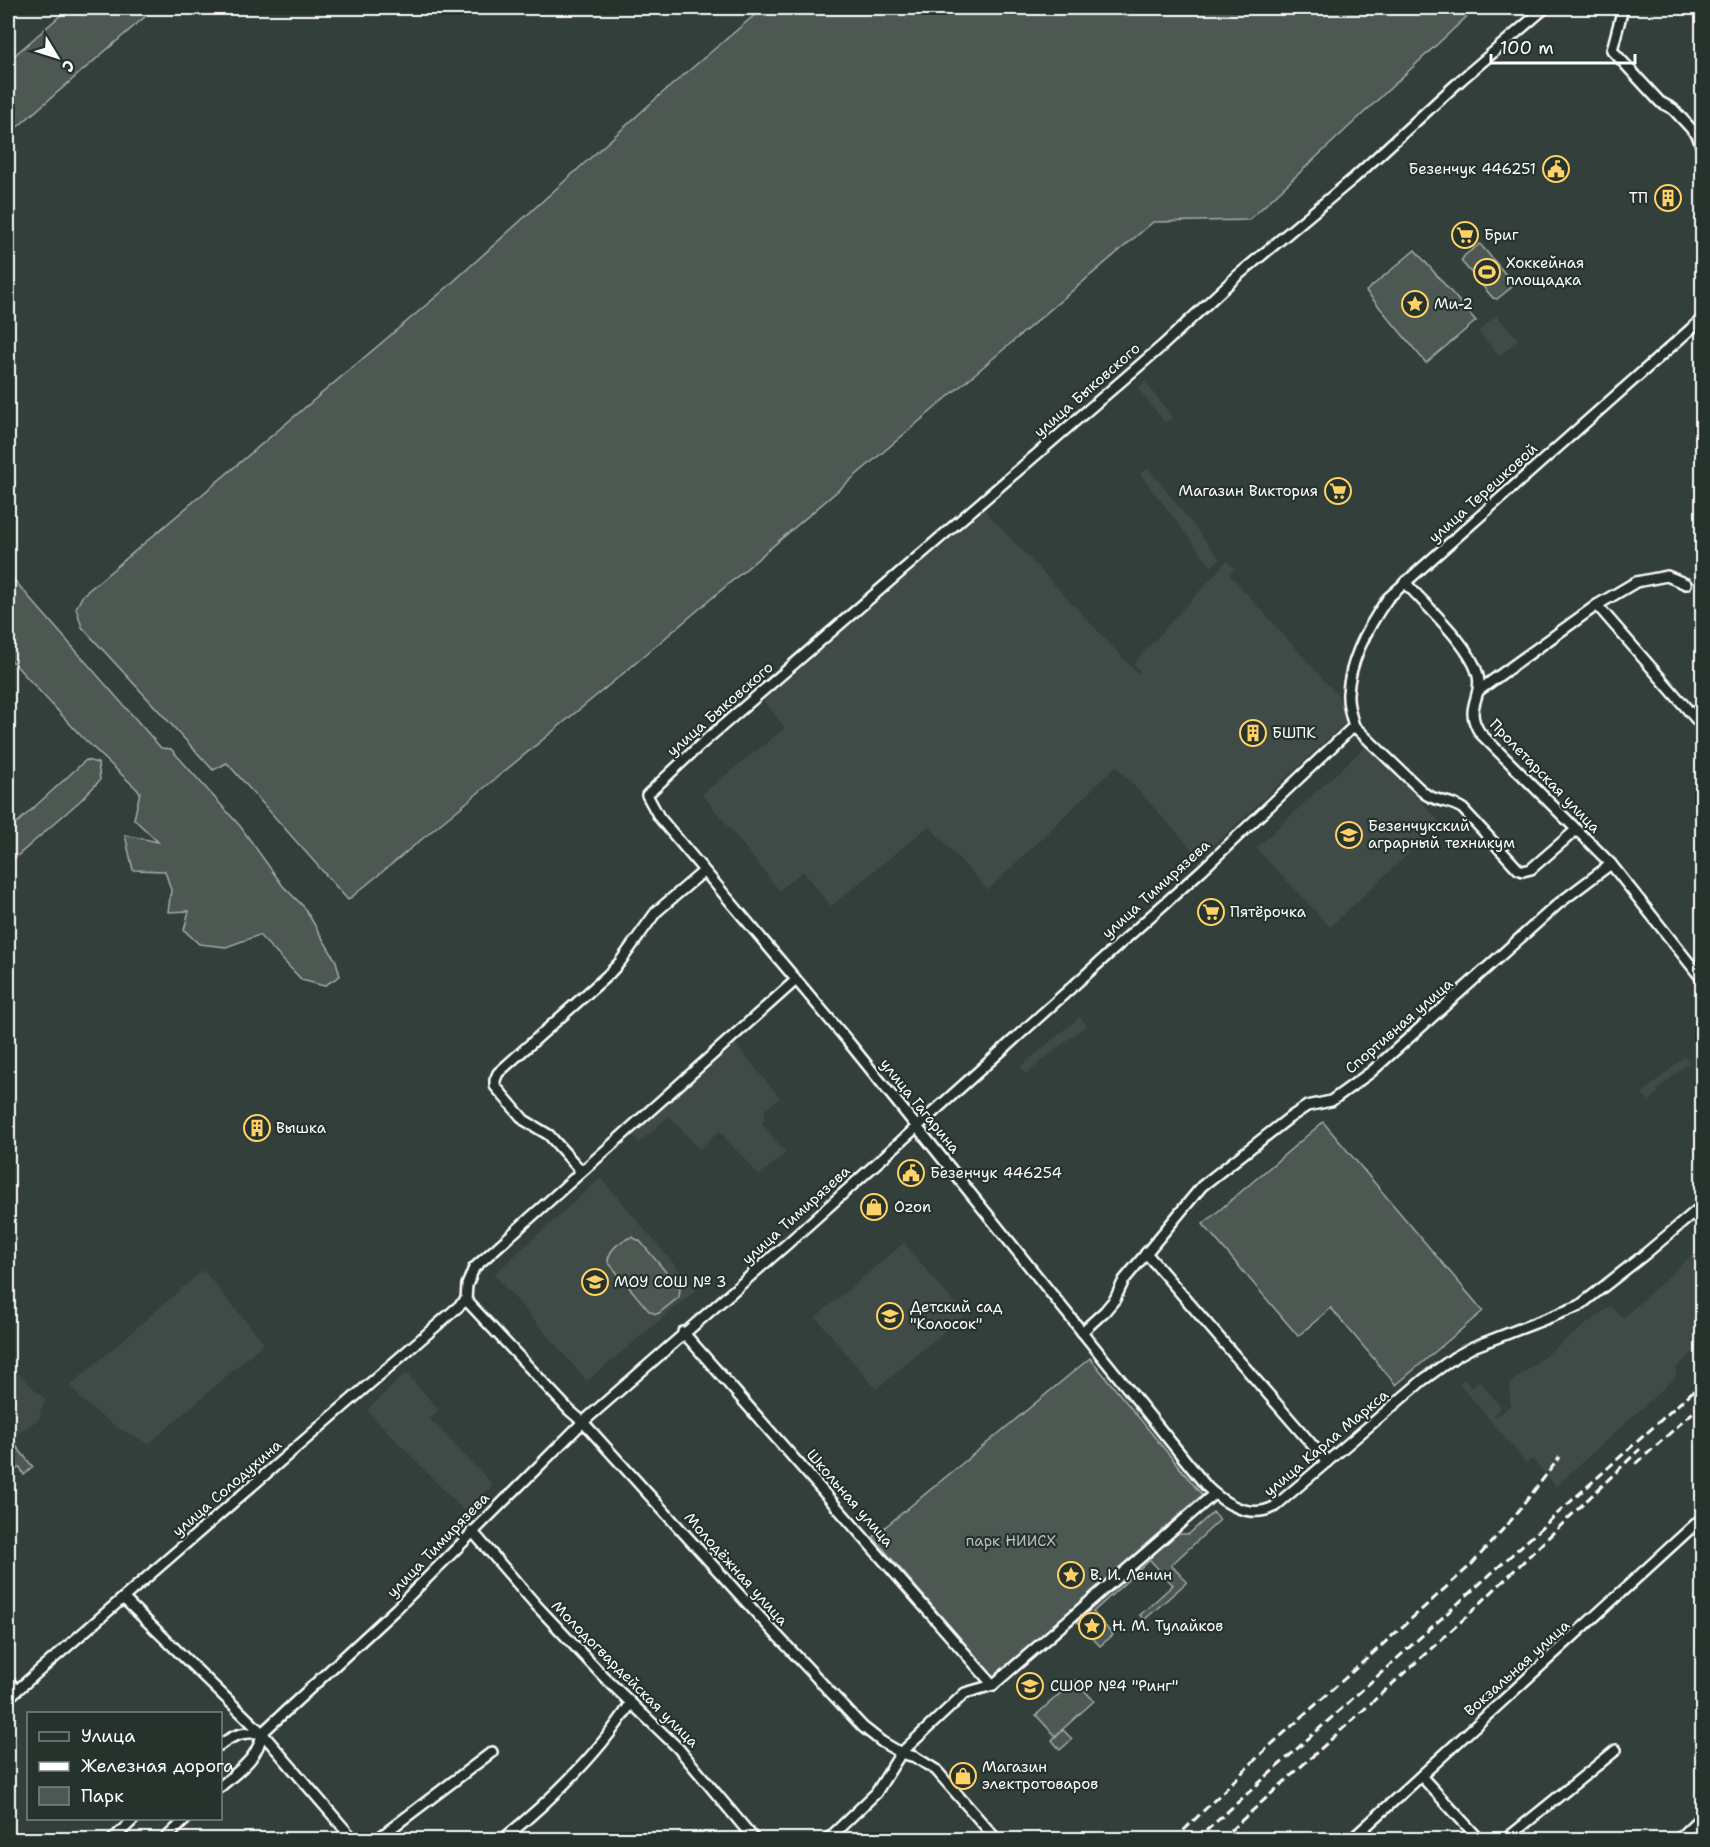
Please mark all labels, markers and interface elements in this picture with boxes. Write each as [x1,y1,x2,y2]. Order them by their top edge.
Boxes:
north arrow [27,27,87,87]
scale bar [1491,27,1635,65]
text: 100 m [1500,36,1554,60]
text: С [57,56,80,76]
public building icon: Безенчук 446251 [1541,154,1571,184]
place label: Безенчук 446251 [1409,159,1536,179]
building icon: ТП [1653,183,1683,213]
place label: ТП [1629,188,1648,208]
supermarket icon: Бриг [1450,220,1480,250]
place label: Бриг [1484,225,1519,245]
place label: Хоккейная площадка [1506,253,1584,290]
sports icon: Хоккейная площадка [1472,257,1502,287]
place icon: Ми-2 [1400,289,1430,319]
place label: Ми-2 [1434,294,1473,314]
street label: улица Быковского [1030,338,1144,442]
street label: улица Терешковой [1424,439,1542,547]
supermarket icon: Магазин Виктория [1323,476,1353,506]
place label: Магазин Виктория [1179,481,1318,501]
street label: улица Быковского [663,657,777,761]
street label: Пролетарская улица [1485,715,1605,838]
building icon: БШПК [1238,718,1268,748]
place label: БШПК [1272,723,1316,743]
place label: Безенчукский аграрный техникум [1368,816,1515,853]
school or university icon: Безенчукский аграрный техникум [1334,820,1364,850]
street label: улица Тимирязева [1098,835,1215,943]
supermarket icon: Пятёрочка [1196,897,1226,927]
place label: Пятёрочка [1230,902,1307,922]
street label: Спортивная улица [1341,973,1458,1078]
street label: улица Гагарина [875,1054,965,1158]
building icon: Вышка [242,1113,272,1143]
place label: Вышка [276,1118,327,1138]
public building icon: Безенчук 446254 [896,1158,926,1188]
street label: улица Тимирязева [738,1161,855,1269]
place label: Безенчук 446254 [930,1163,1062,1183]
shop icon: Ozon [859,1192,889,1222]
place label: Ozon [894,1197,931,1217]
school or university icon: МОУ СОШ № 3 [580,1267,610,1297]
place label: МОУ СОШ № 3 [614,1272,727,1292]
place label: Детский сад "Колосок" [910,1297,1003,1334]
school or university icon: Детский сад "Колосок" [875,1301,905,1331]
street label: улица Карла Маркса [1260,1385,1393,1501]
street label: улица Солодухина [168,1435,286,1541]
street label: Школьная улица [802,1445,898,1552]
street label: улица Тимирязева [383,1488,494,1602]
street label: Молодёжная улица [680,1508,793,1630]
park label: парк НИИСХ [966,1531,1057,1551]
place icon: В. И. Ленин [1056,1560,1086,1590]
place label: В. И. Ленин [1090,1565,1172,1585]
street label: Молодогвардейская улица [547,1596,703,1752]
place icon: Н. М. Тулайков [1077,1611,1107,1641]
street label: Вокзальная улица [1460,1615,1574,1721]
place label: Н. М. Тулайков [1112,1616,1223,1636]
school or university icon: СШОР №4 "Ринг" [1015,1671,1045,1701]
place label: СШОР №4 "Ринг" [1050,1676,1179,1696]
legend [27,1712,222,1820]
text: Улица [81,1724,135,1748]
text: Железная дорога [81,1754,234,1778]
place label: Магазин электротоваров [982,1757,1098,1794]
shop icon: Магазин электротоваров [948,1761,978,1791]
text: Парк [81,1784,124,1808]

